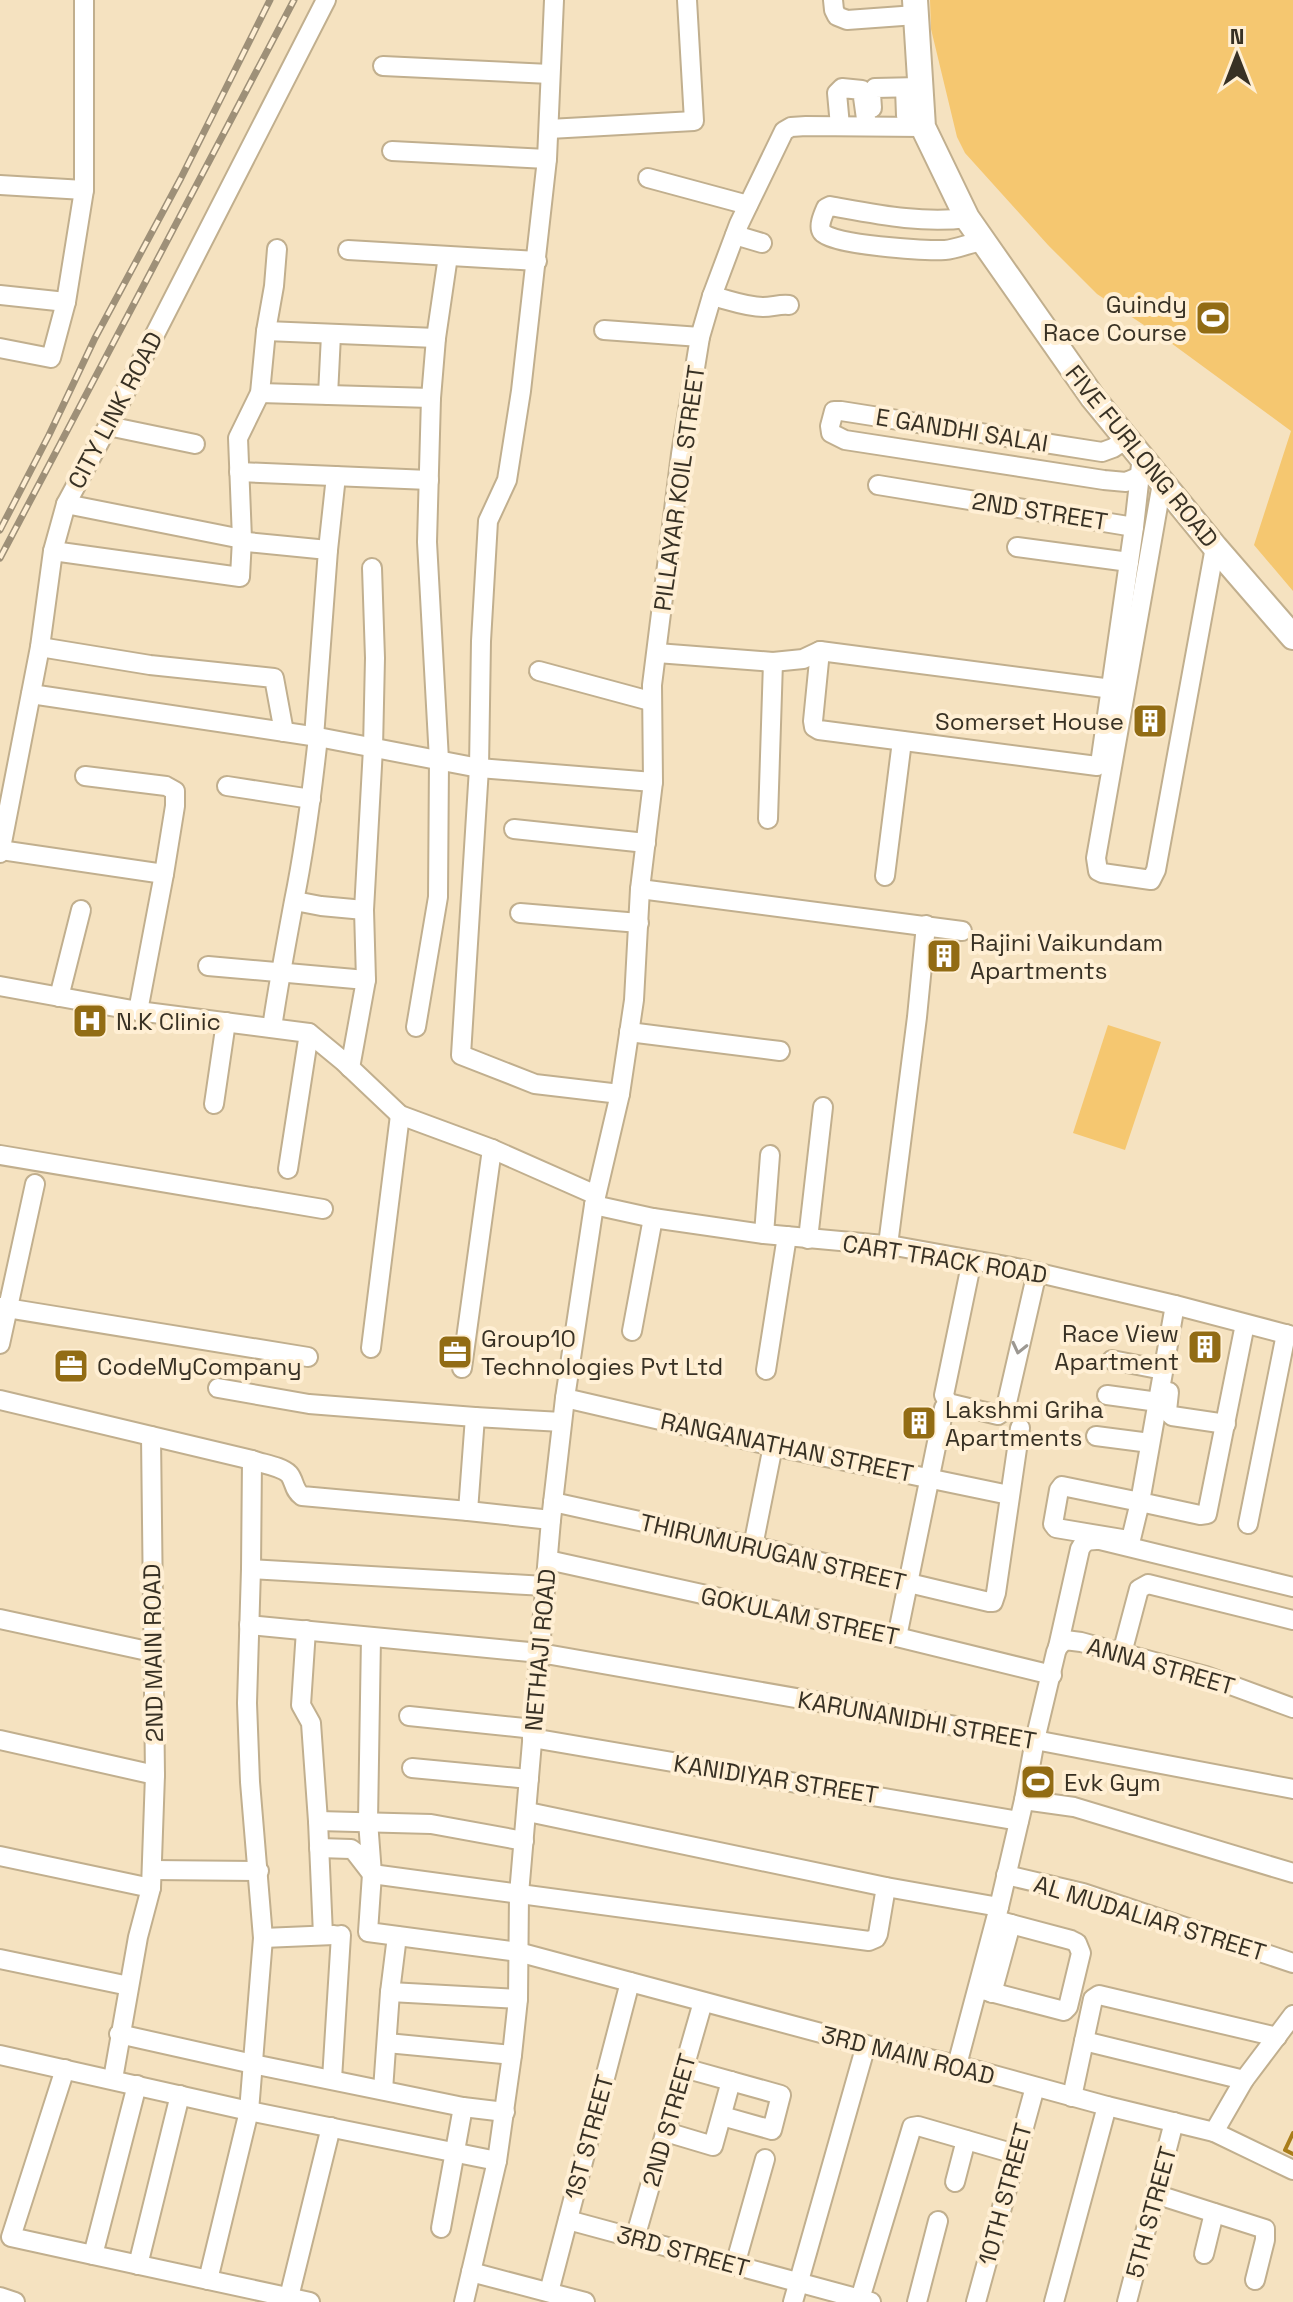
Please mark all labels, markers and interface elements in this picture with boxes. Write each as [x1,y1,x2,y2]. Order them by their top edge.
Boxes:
north arrow [1197,16,1277,96]
text: N [1230,22,1244,50]
place label: Guindy Race Course [1043,289,1187,348]
sports icon: Guindy Race Course [1194,299,1232,337]
street label: CITY LINK ROAD [61,326,169,494]
street label: FIVE FURLONG ROAD [1059,358,1225,554]
street label: PILLAYAR KOIL STREET [646,363,712,613]
street label: E GANDHI SALAI [874,401,1050,459]
street label: 2ND STREET [970,485,1110,537]
building icon: Somerset House [1131,702,1169,740]
place label: Somerset House [935,706,1124,737]
place label: Rajini Vaikundam Apartments [970,927,1163,986]
building icon: Rajini Vaikundam Apartments [925,937,963,975]
hospital icon: N.K Clinic [71,1002,109,1040]
place label: N.K Clinic [116,1006,221,1037]
street label: CART TRACK ROAD [841,1228,1049,1290]
place label: Race View Apartment [1054,1318,1179,1377]
place label: Group10 Technologies Pvt Ltd [481,1323,723,1382]
building icon: Race View Apartment [1186,1328,1224,1366]
office icon: Group10 Technologies Pvt Ltd [436,1333,474,1371]
one-way arrow [1012,1341,1029,1354]
office icon: CodeMyCompany [52,1347,90,1385]
place label: CodeMyCompany [97,1351,302,1382]
place label: Lakshmi Griha Apartments [945,1394,1104,1453]
building icon: Lakshmi Griha Apartments [900,1404,938,1442]
street label: RANGANATHAN STREET [658,1405,916,1489]
street label: THIRUMURUGAN STREET [637,1506,909,1598]
street label: 2ND MAIN ROAD [136,1564,170,1742]
street label: NETHAJI ROAD [517,1568,563,1732]
street label: GOKULAM STREET [698,1580,902,1652]
street label: ANNA STREET [1084,1630,1238,1702]
street label: KARUNANIDHI STREET [795,1684,1039,1756]
street label: KANIDIYAR STREET [671,1748,881,1810]
sports icon: Evk Gym [1019,1763,1057,1801]
place label: Evk Gym [1064,1767,1161,1798]
street label: AL MUDALIAR STREET [1030,1868,1270,1968]
street label: 3RD MAIN ROAD [818,2018,998,2092]
street label: 2ND STREET [635,2050,703,2190]
street label: 1ST STREET [557,2071,621,2203]
street label: 10TH STREET [971,2120,1039,2268]
street label: 5TH STREET [1119,2143,1183,2281]
street label: 3RD STREET [613,2218,753,2284]

